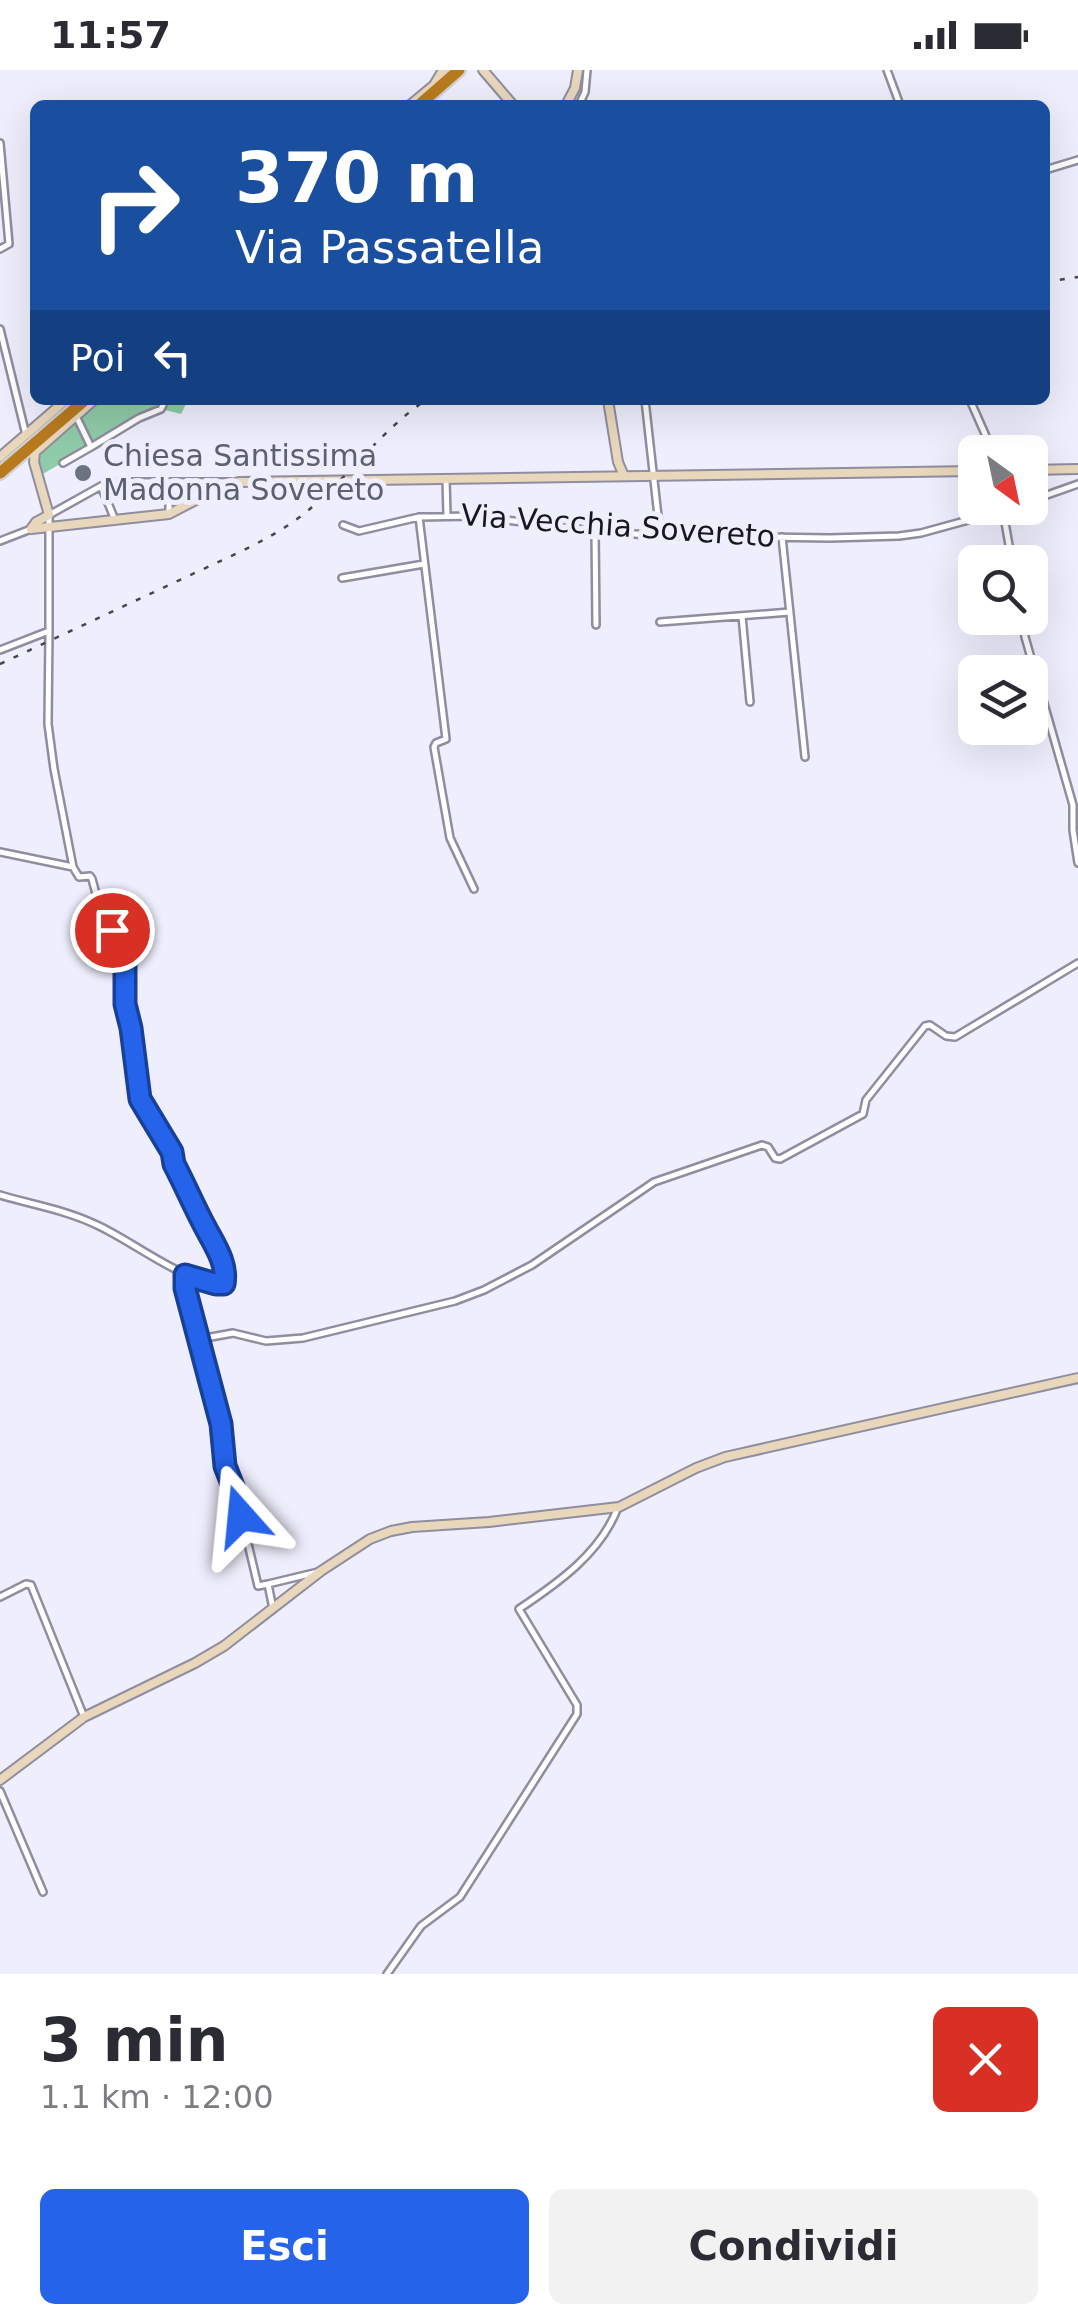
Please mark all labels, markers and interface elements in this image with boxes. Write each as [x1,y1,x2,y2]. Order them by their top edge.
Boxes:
text: 11:57 [50,13,171,57]
text: 370 m [235,137,478,219]
icon: right [70,140,200,270]
text: Via Passatella [235,221,544,274]
icon: left [145,330,200,385]
text: Poi [70,336,125,380]
north arrow [958,435,1048,525]
map controls [958,435,1048,745]
place label: Chiesa Santissima Madonna Sovereto [103,438,384,507]
marker: Chiesa Santissima Madonna Sovereto [72,462,94,484]
street label: Via Vecchia Sovereto [460,497,776,554]
button: search [958,545,1048,635]
button: layers [958,655,1048,745]
pin [70,888,155,973]
icon: arrive [85,903,140,958]
position arrow [189,1464,293,1568]
text: 3 min [40,2005,228,2075]
button: close [933,2007,1038,2112]
text: 1.1 km · 12:00 [40,2078,274,2116]
button: Esci [40,2189,529,2304]
button: Condividi [549,2189,1038,2304]

